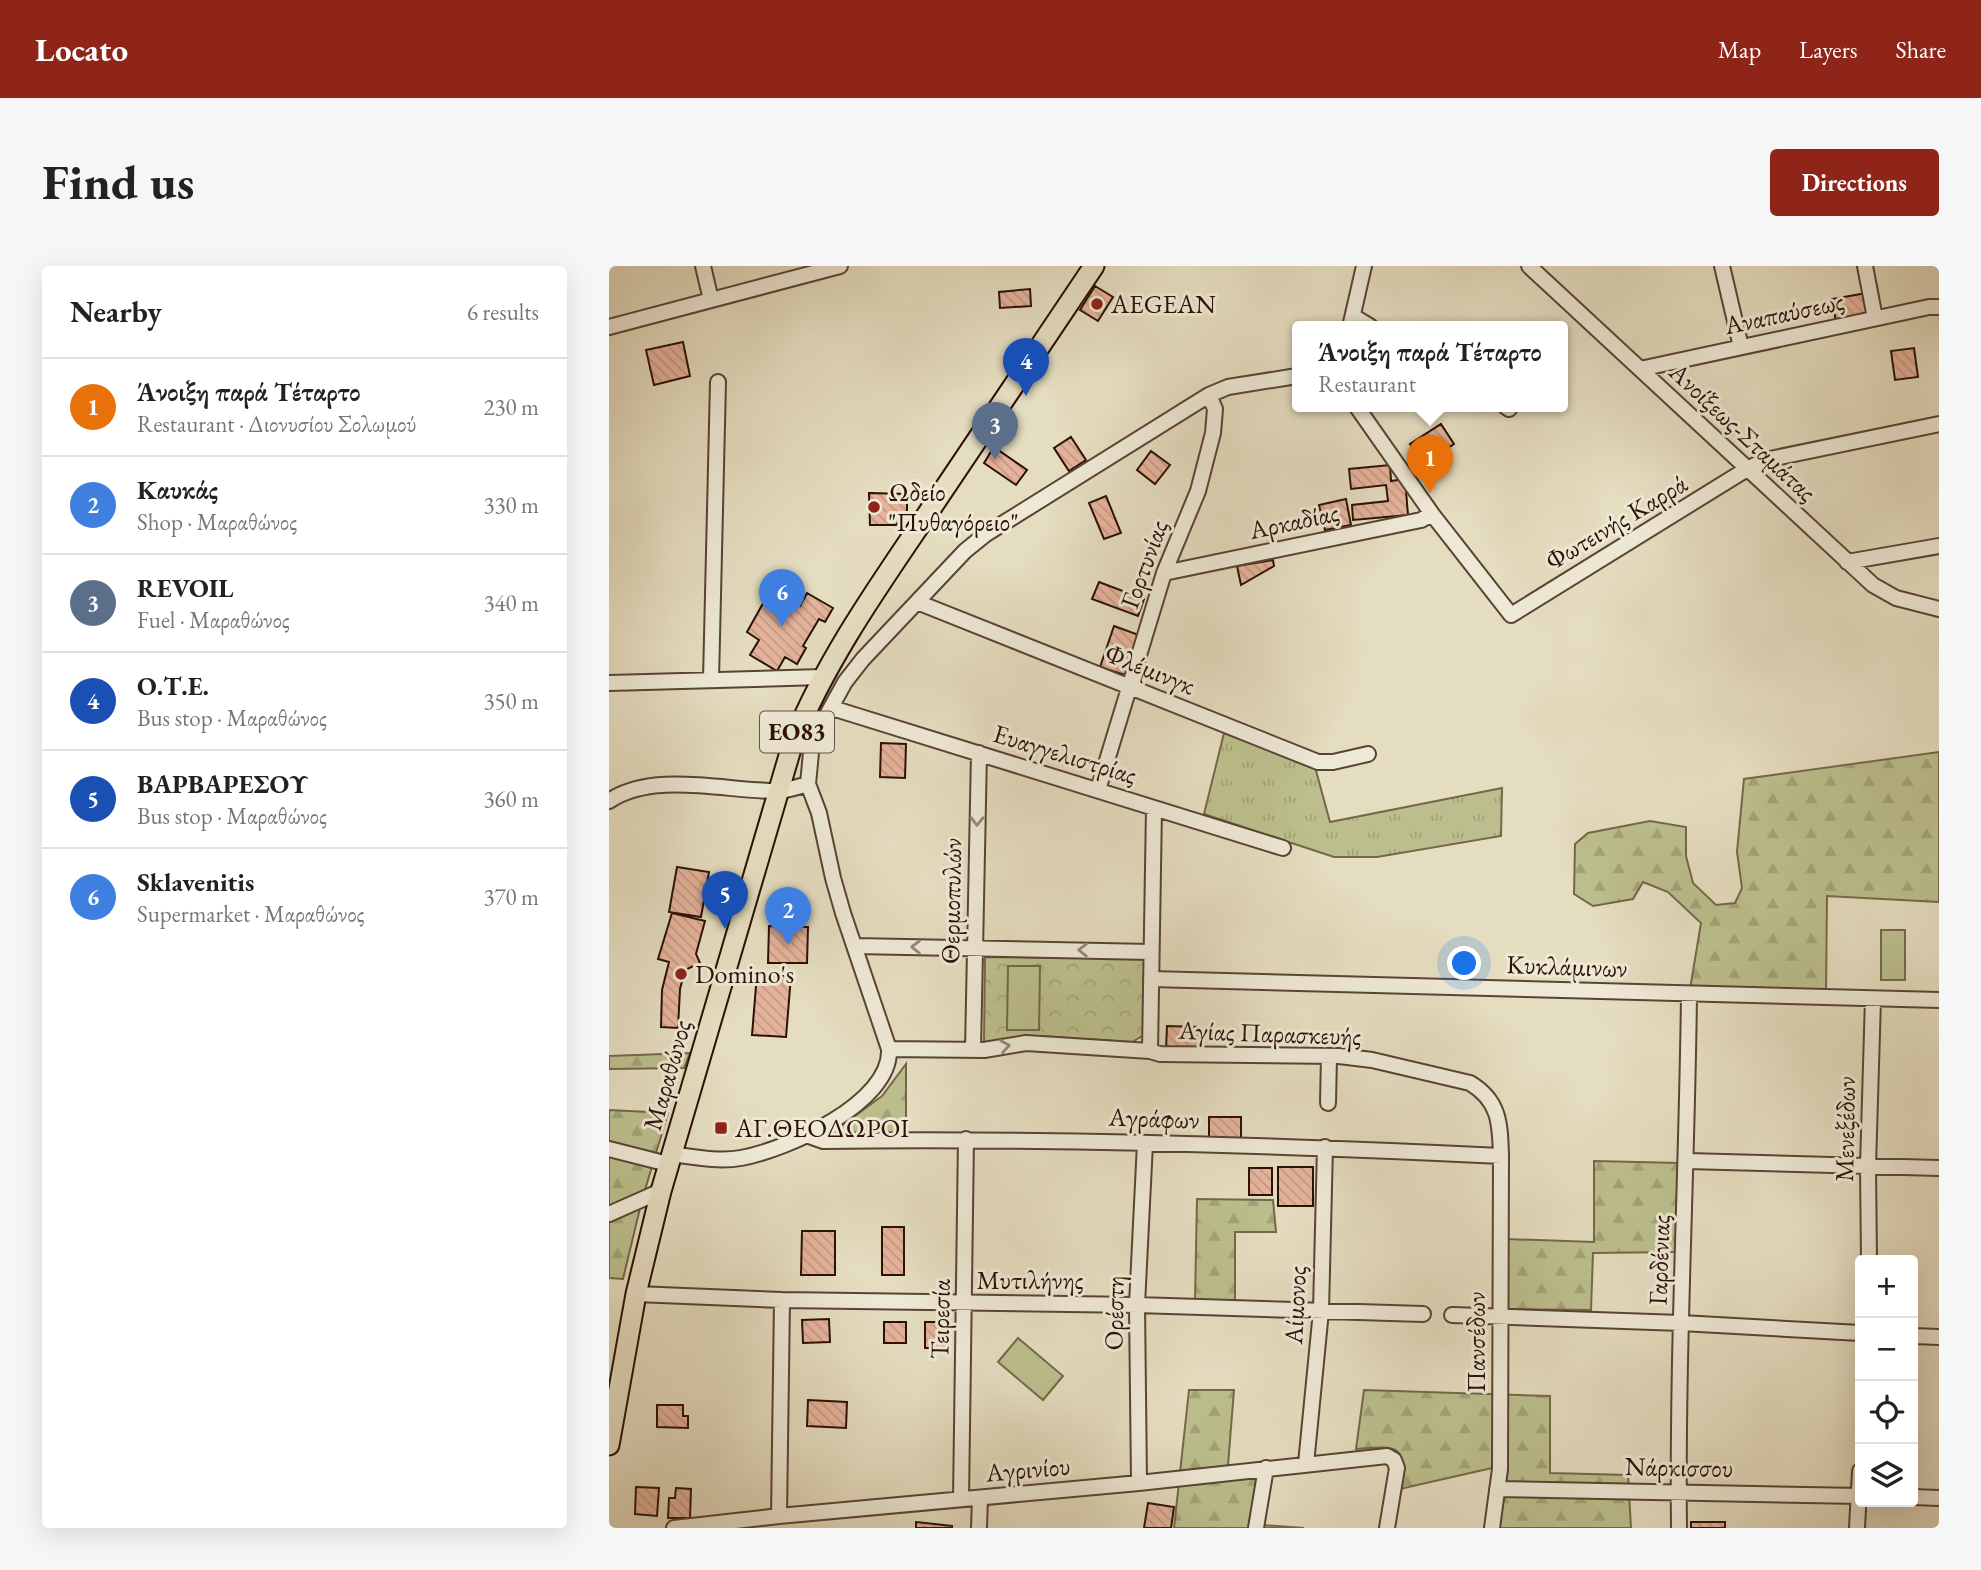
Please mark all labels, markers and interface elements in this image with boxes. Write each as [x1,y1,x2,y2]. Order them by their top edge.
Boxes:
text: Locato [35,28,128,71]
text: Map [1718,34,1761,65]
text: Layers [1799,34,1858,65]
text: Share [1896,34,1946,65]
button: Directions [1770,149,1939,216]
text: Find us [42,150,194,214]
street label: Αναπαύσεως [1720,284,1847,342]
place label: AEGEAN [1110,287,1216,321]
text: Nearby [70,292,162,331]
marker: AEGEAN [1089,296,1105,312]
text: 6 results [467,297,539,327]
popup [1292,321,1568,412]
text: Άνοιξη παρά Τέταρτο [1318,335,1542,369]
pin: 4 [1003,338,1049,396]
street label: Ανοίξεως-Σταμάτας [1661,354,1824,509]
text: Restaurant [1318,369,1416,399]
text: Άνοιξη παρά Τέταρτο [137,375,360,409]
text: 1 [87,392,99,422]
text: 230 m [483,392,539,422]
pin: 3 [972,402,1018,460]
text: Restaurant · Διονυσίου Σολωμού [137,409,416,439]
pin: 1 [1407,435,1453,493]
street label: Φωτεινής Καρρά [1539,466,1693,578]
text: Καυκάς [137,473,218,507]
place label: Ωδείο "Πυθαγόρειο" [888,475,1019,539]
text: 2 [87,490,99,520]
text: 330 m [483,490,539,520]
street label: Αρκαδίας [1245,495,1342,547]
marker: Ωδείο "Πυθαγόρειο" [866,499,882,515]
text: Shop · Μαραθώνος [137,507,297,537]
street label: Γορτυνίας [1112,515,1176,613]
pin: 6 [759,569,805,627]
text: REVOIL [137,571,233,605]
text: 3 [87,588,99,618]
text: 340 m [483,588,539,618]
text: Fuel · Μαραθώνος [137,605,290,635]
street label: Φλέμινγκ [1100,636,1201,703]
text: Ο.Τ.Ε. [137,669,209,703]
text: 4 [87,686,99,716]
text: 350 m [483,686,539,716]
text: Bus stop · Μαραθώνος [137,703,327,733]
road number: ΕΟ83 [760,712,834,752]
street label: Ευαγγελιστρίας [989,716,1141,792]
text: ΒΑΡΒΑΡΕΣΟΥ [137,767,308,801]
text: 5 [87,784,99,814]
text: 360 m [483,784,539,814]
text: Bus stop · Μαραθώνος [137,801,327,831]
one-way arrow [970,816,985,827]
street label: Θερμοπυλών [933,838,969,964]
text: Sklavenitis [137,865,254,899]
pin: 5 [702,871,748,929]
text: 6 [87,882,99,912]
text: 370 m [483,882,539,912]
pin: 2 [765,887,811,945]
text: Supermarket · Μαραθώνος [137,899,365,929]
one-way arrow [910,940,921,955]
one-way arrow [1077,943,1088,958]
your location [1447,946,1481,980]
street label: Κυκλάμινων [1506,947,1628,985]
place label: Domino's [695,957,794,991]
marker: Domino's [673,966,689,982]
street label: Αγίας Παρασκευής [1177,1013,1362,1053]
street label: Μαραθώνος [635,1016,699,1134]
one-way arrow [999,1040,1011,1055]
street label: Μενεξέδων [1827,1076,1863,1182]
street label: Αγράφων [1107,1099,1200,1137]
place label: ΑΓ.ΘΕΟΔΩΡΟΙ [734,1111,909,1145]
marker: ΑΓ.ΘΕΟΔΩΡΟΙ [713,1120,729,1136]
street label: Γαρδένιας [1640,1214,1678,1306]
map controls [1855,1255,1918,1507]
button: + [1855,1255,1918,1318]
street label: Μυτιλήνης [976,1263,1084,1297]
street label: Αίμονος [1276,1265,1314,1346]
street label: Ορέστη [1096,1275,1132,1351]
street label: Τειρεσία [922,1278,958,1359]
street label: Πανσέδων [1459,1292,1493,1392]
button: − [1855,1318,1918,1381]
button: locate [1855,1381,1918,1444]
button: layers [1855,1444,1918,1507]
street label: Αγρινίου [983,1448,1072,1490]
street label: Νάρκισσου [1625,1449,1733,1485]

